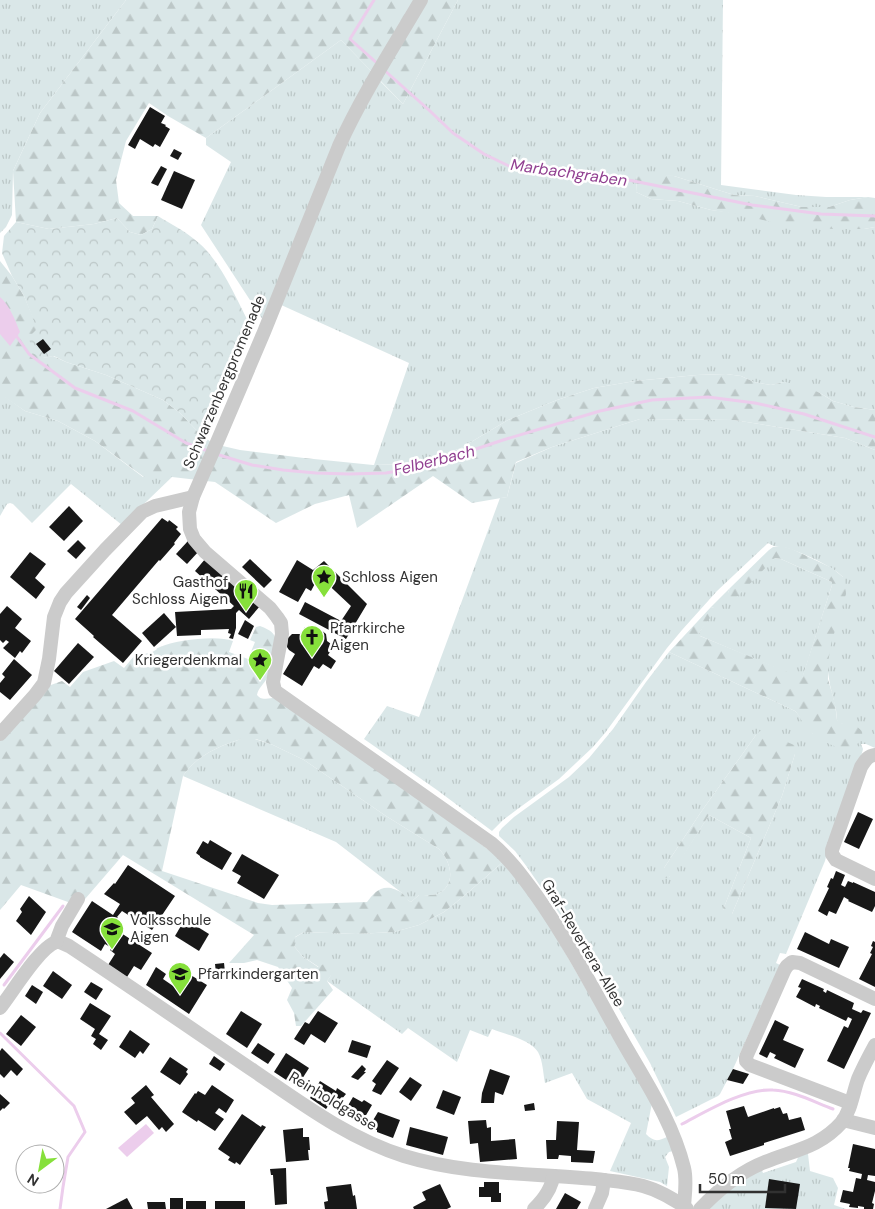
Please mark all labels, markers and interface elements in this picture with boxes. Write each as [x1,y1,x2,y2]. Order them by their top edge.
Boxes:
water label: Marbachgraben [509,154,628,191]
street label: Schwarzenbergpromenade [178,292,270,472]
water label: Felberbach [391,440,477,481]
place icon: Schloss Aigen [311,564,337,598]
place label: Schloss Aigen [342,567,438,587]
place label: Gasthof Schloss Aigen [132,572,228,609]
restaurant icon: Gasthof Schloss Aigen [233,578,259,612]
place label: Pfarrkirche Aigen [330,618,405,655]
church icon: Pfarrkirche Aigen [299,624,325,658]
place icon: Kriegerdenkmal [247,647,273,681]
place label: Kriegerdenkmal [135,650,242,670]
street label: Graf-Revertera-Allee [537,875,629,1011]
place label: Volksschule Aigen [130,910,211,947]
school or university icon: Volksschule Aigen [99,916,125,950]
school or university icon: Pfarrkindergarten [167,961,193,995]
place label: Pfarrkindergarten [198,964,319,984]
street label: Reinholdgasse [285,1067,381,1135]
north arrow [15,1144,65,1194]
scale bar [700,1162,785,1194]
text: 50 m [708,1169,745,1189]
text: N [24,1170,42,1190]

